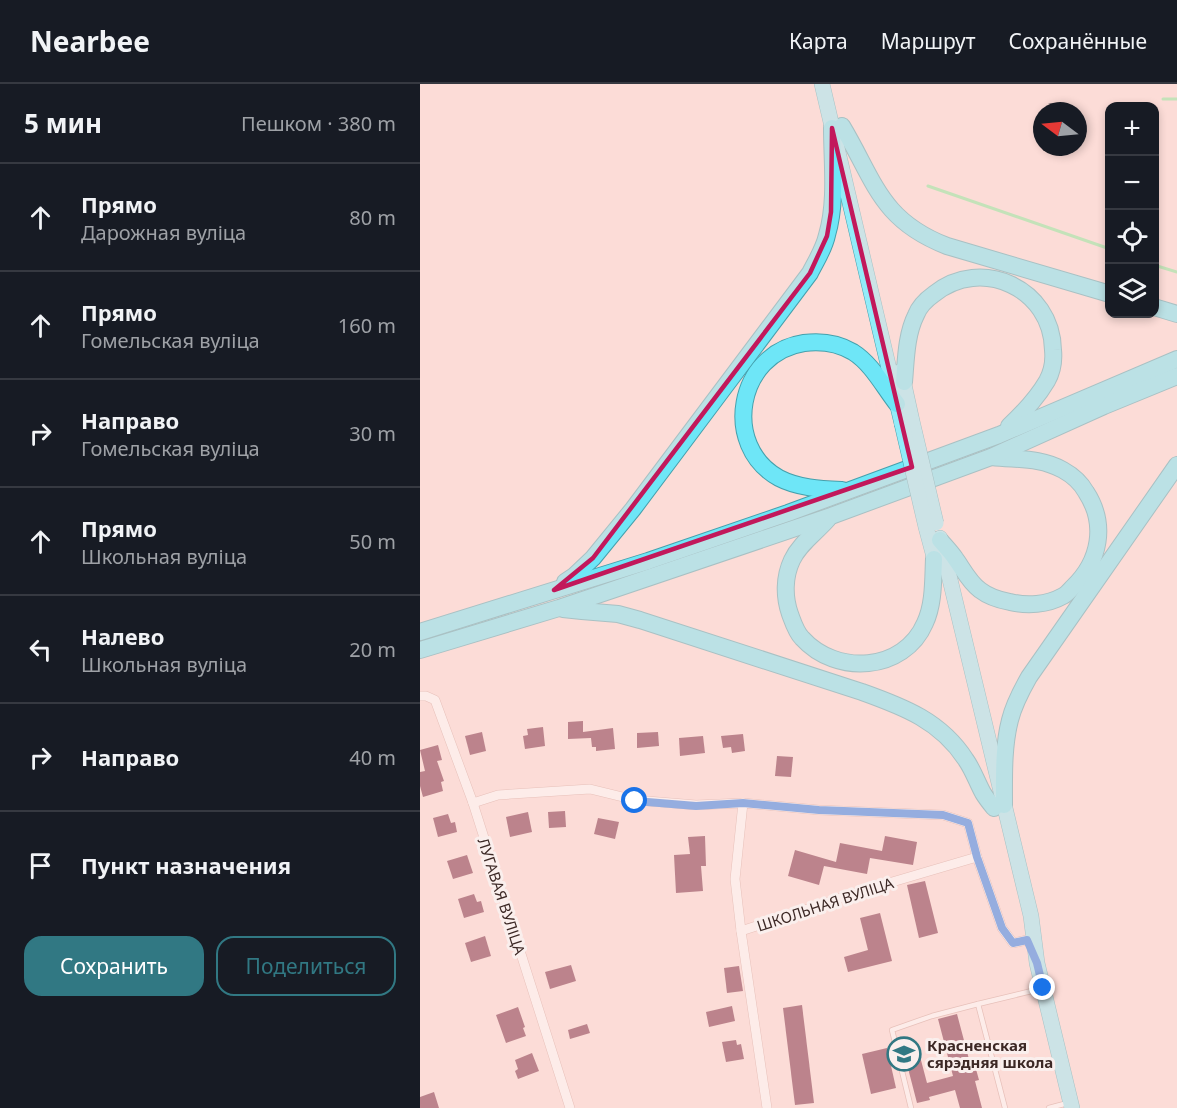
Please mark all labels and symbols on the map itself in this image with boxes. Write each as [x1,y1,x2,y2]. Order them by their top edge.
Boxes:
north arrow [1033,102,1087,156]
route start [621,787,647,813]
street label: ЛУГАВАЯ ВУЛІЦА [474,835,530,957]
street label: ШКОЛЬНАЯ ВУЛІЦА [754,872,896,936]
route end [1029,974,1055,1000]
place label: Красненская сярэдняя школа [927,1035,1053,1072]
school or university icon: Красненская сярэдняя школа [886,1036,922,1072]

